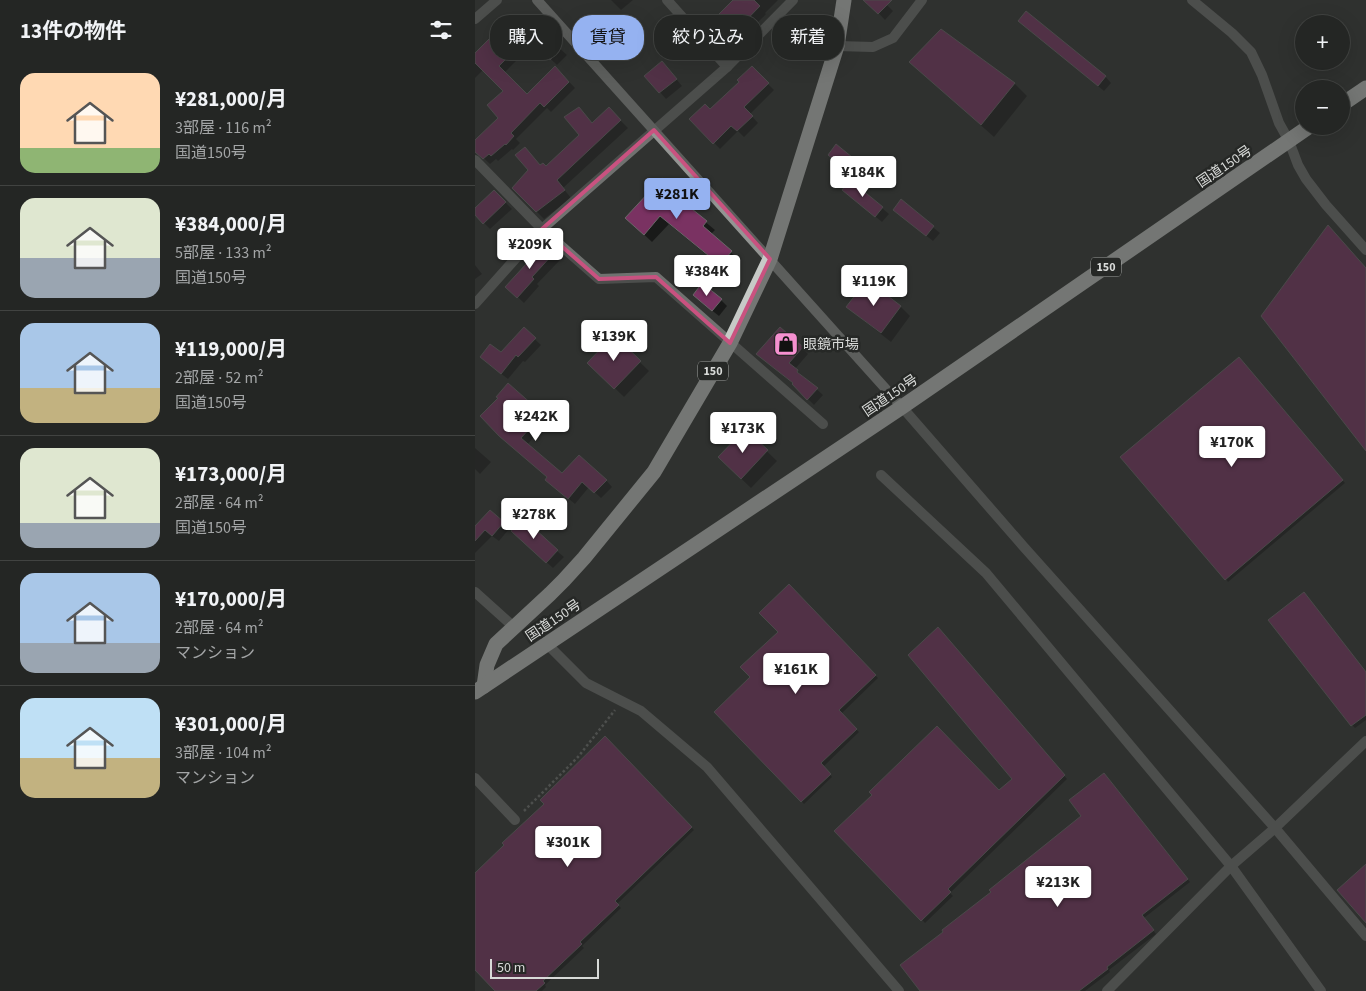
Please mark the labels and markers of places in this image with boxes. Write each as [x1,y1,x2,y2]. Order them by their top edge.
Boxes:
pin: ¥184K [828,156,898,198]
pin: ¥281K [642,178,712,220]
pin: ¥209K [495,228,565,270]
pin: ¥384K [672,254,742,297]
pin: ¥119K [839,264,909,307]
pin: ¥139K [579,320,649,362]
shop icon: 眼鏡市場 [773,331,799,357]
place label: 眼鏡市場 [803,335,859,355]
pin: ¥242K [501,400,571,442]
pin: ¥173K [708,412,778,454]
pin: ¥170K [1197,426,1267,468]
pin: ¥278K [499,498,569,540]
pin: ¥161K [761,652,831,695]
pin: ¥301K [533,826,603,868]
pin: ¥213K [1023,866,1093,908]

